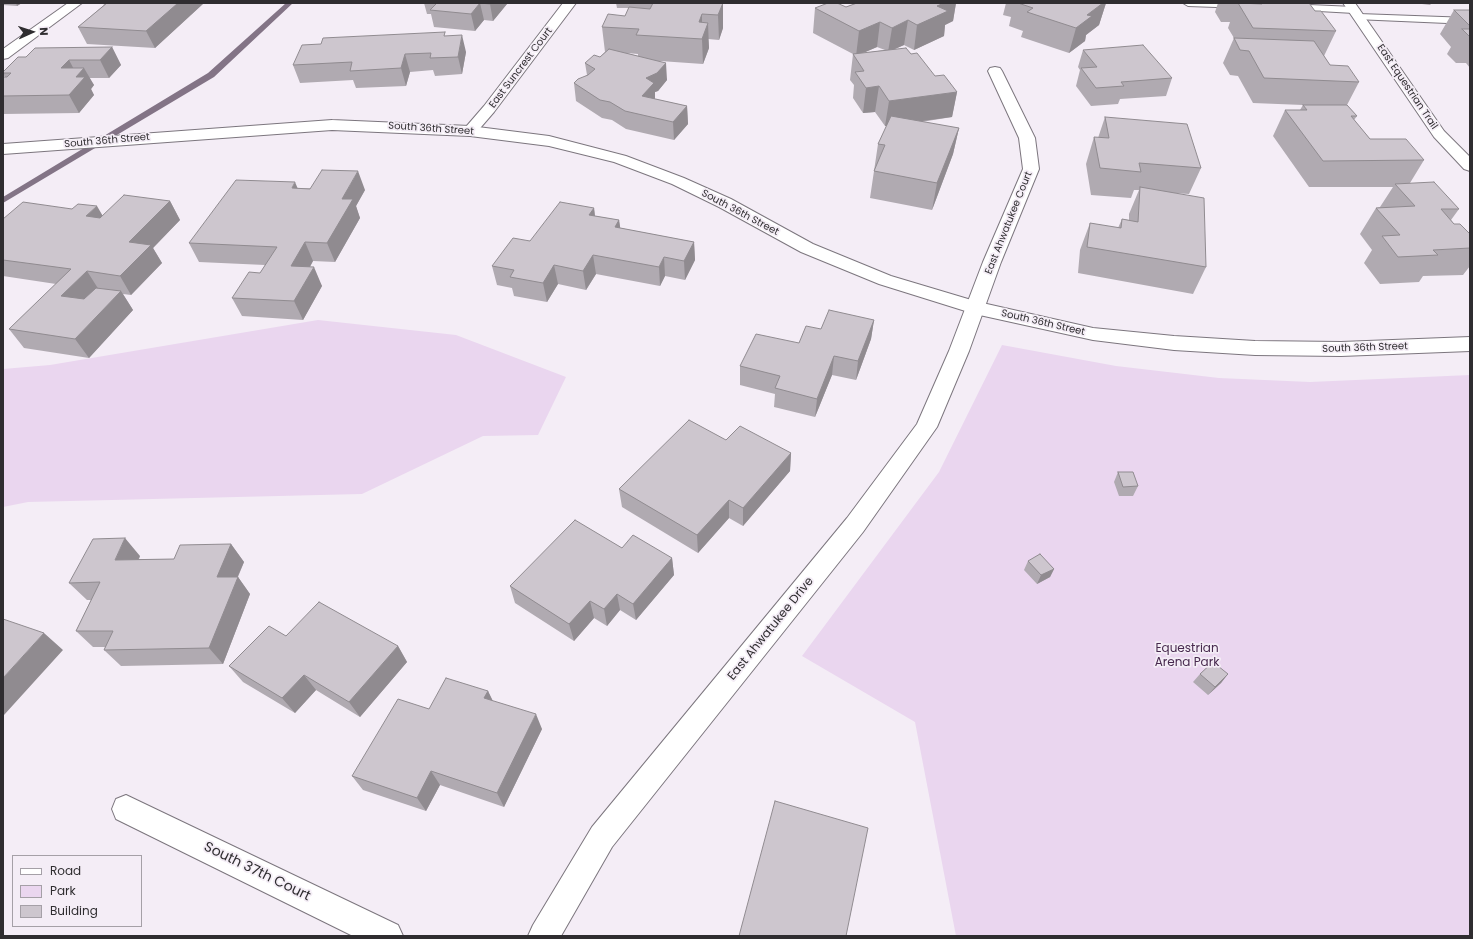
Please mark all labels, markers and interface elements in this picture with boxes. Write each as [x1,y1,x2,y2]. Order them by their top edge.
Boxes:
north arrow [12,12,52,52]
street label: East Suncrest Court [487,25,555,111]
text: N [36,27,52,36]
street label: East Equestrian Trail [1374,42,1440,132]
street label: South 36th Street [388,120,474,138]
street label: South 36th Street [64,131,150,151]
street label: East Ahwatukee Court [983,170,1035,276]
street label: South 36th Street [699,188,781,238]
street label: South 36th Street [1000,308,1086,338]
street label: South 36th Street [1322,341,1408,355]
street label: East Ahwatukee Drive [725,575,817,683]
park label: Equestrian Arena Park [1155,642,1219,670]
street label: South 37th Court [201,839,313,905]
legend [12,855,142,927]
text: Road [50,862,81,879]
text: Park [50,882,76,899]
text: Building [50,902,98,919]

